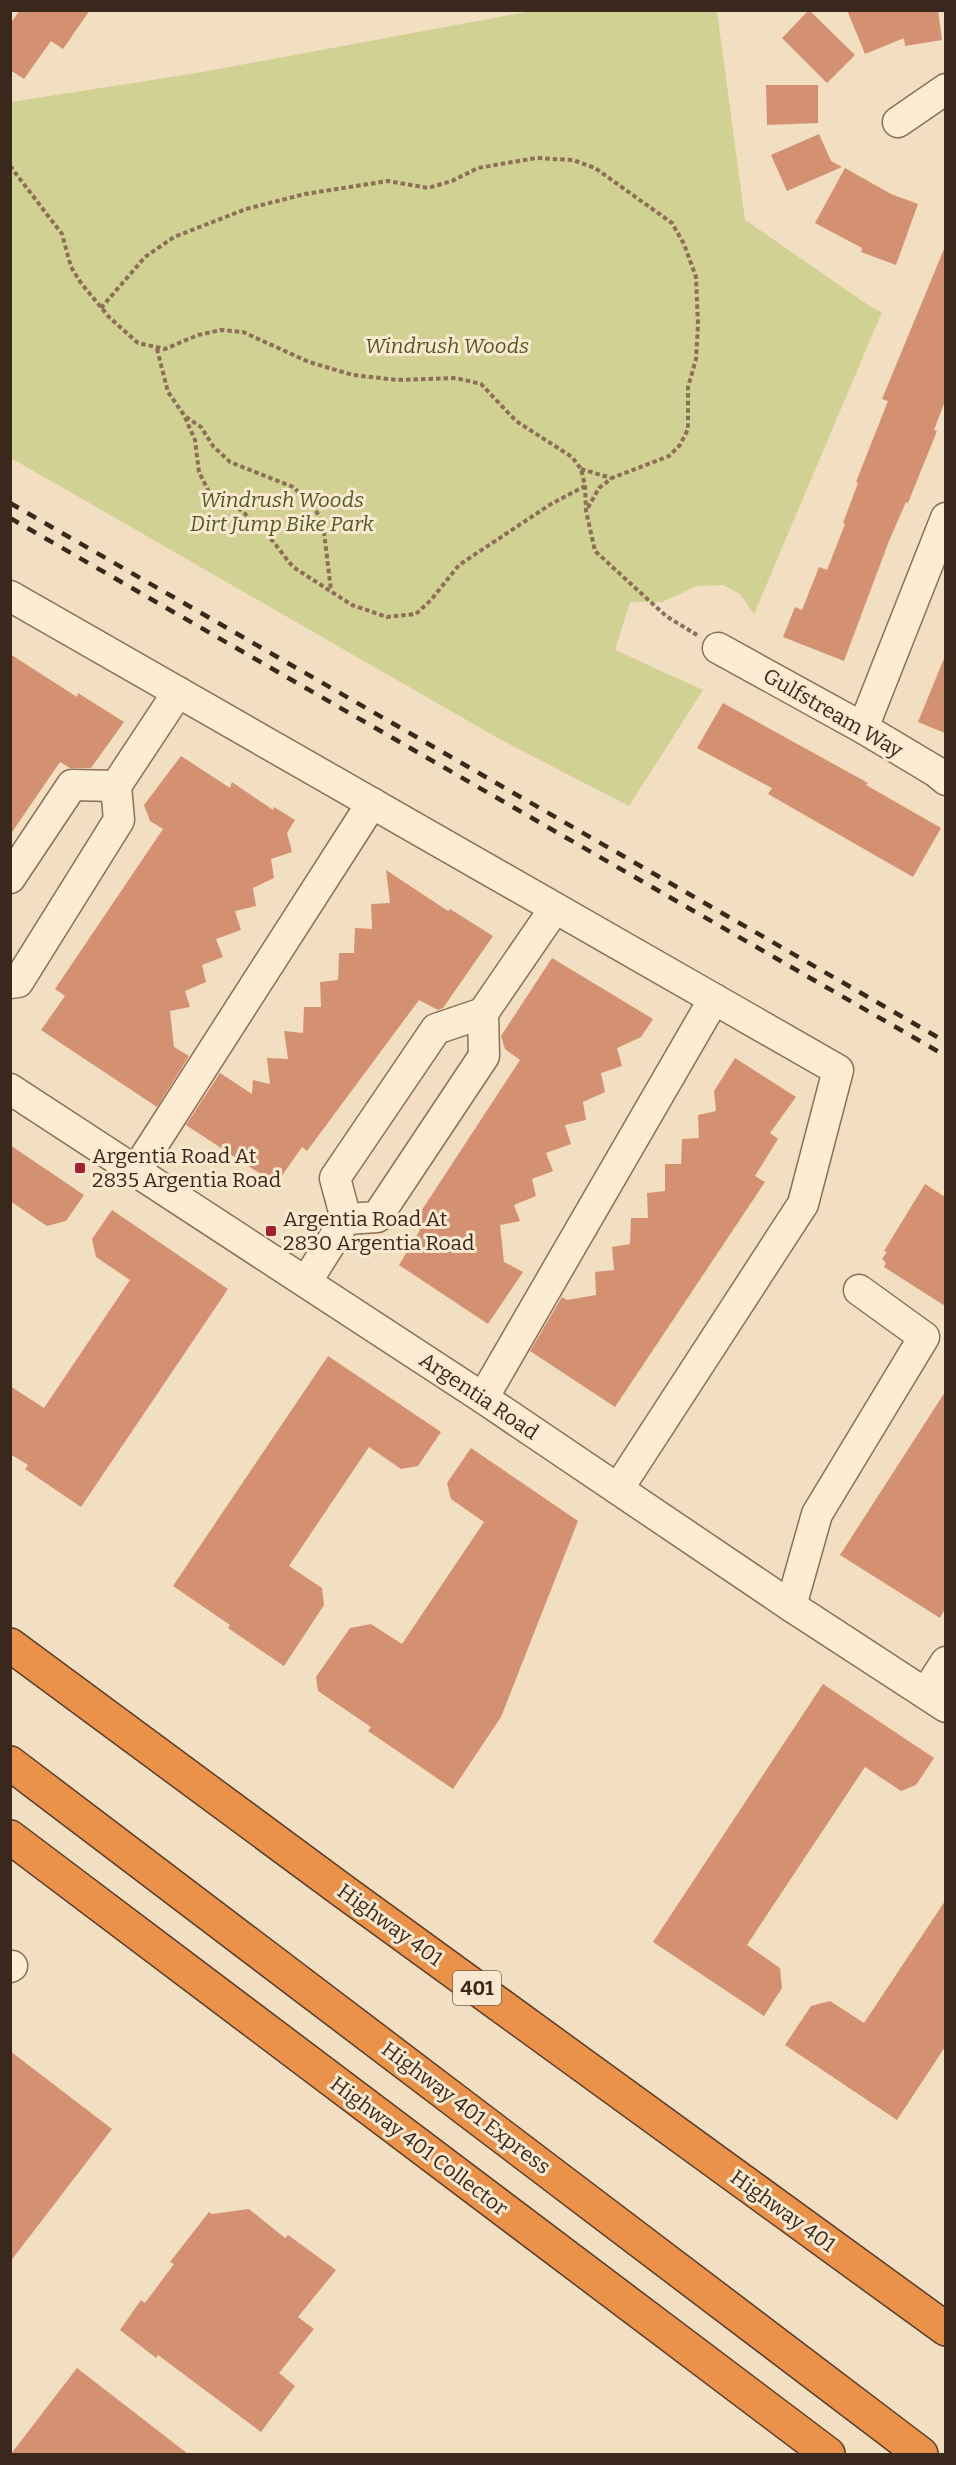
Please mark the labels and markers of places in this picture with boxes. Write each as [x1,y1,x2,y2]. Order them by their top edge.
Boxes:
place label: Argentia Road At 2835 Argentia Road [92,1143,281,1193]
marker: Argentia Road At 2835 Argentia Road [73,1161,87,1175]
place label: Argentia Road At 2830 Argentia Road [283,1206,475,1256]
marker: Argentia Road At 2830 Argentia Road [264,1224,278,1238]

